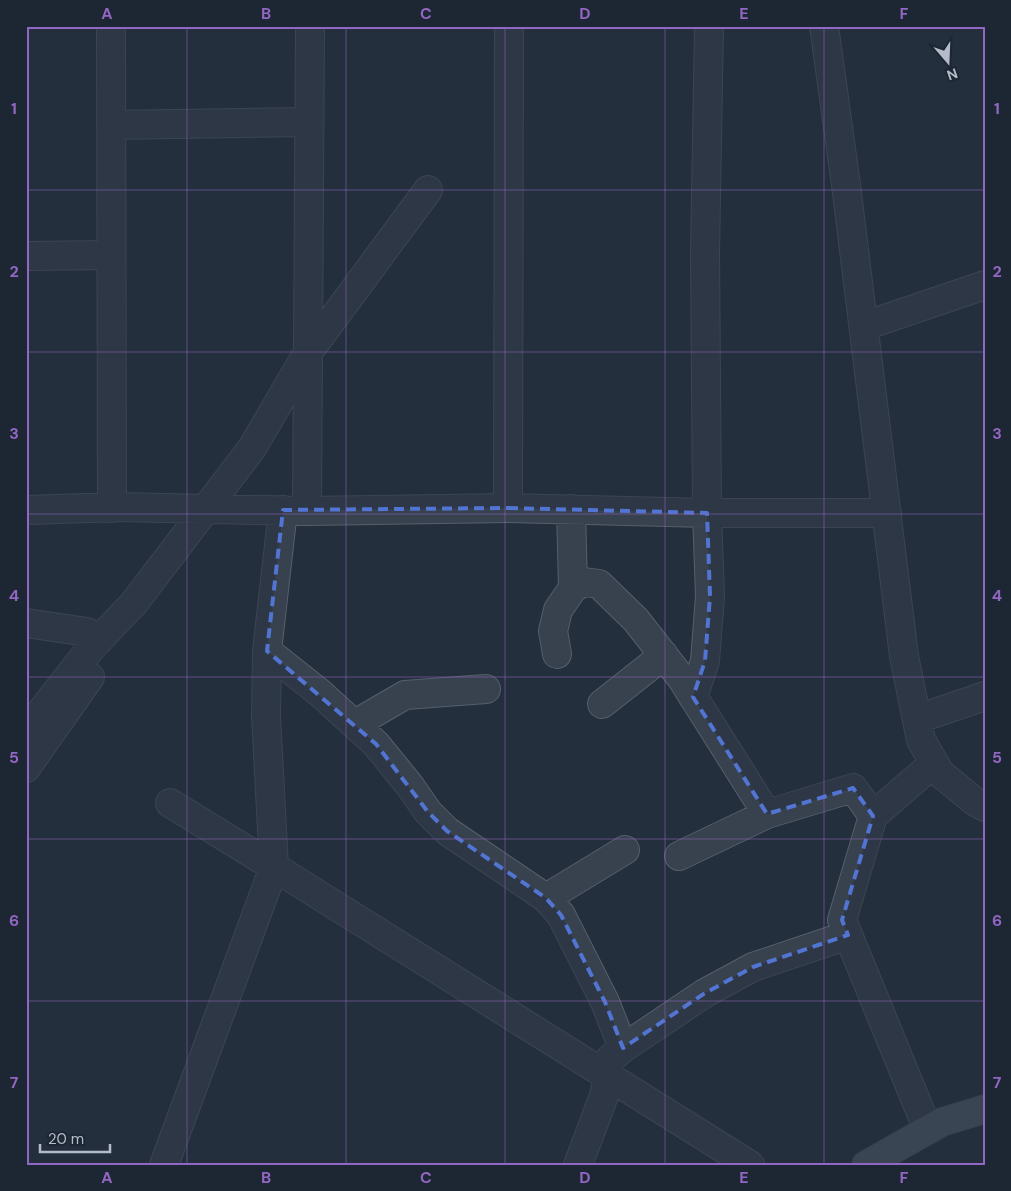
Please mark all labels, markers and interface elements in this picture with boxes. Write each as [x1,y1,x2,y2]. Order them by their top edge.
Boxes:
text: A [101,3,113,24]
text: B [261,3,271,24]
text: C [420,3,432,24]
text: D [579,3,591,24]
text: E [739,3,749,24]
text: F [900,3,909,24]
north arrow [924,38,974,88]
text: N [944,64,960,84]
text: 1 [11,98,17,119]
text: 1 [994,98,1000,119]
text: 2 [9,261,19,282]
text: 2 [992,261,1002,282]
text: 3 [9,423,19,444]
text: 3 [992,423,1002,444]
text: 4 [9,585,19,606]
text: 4 [992,585,1002,606]
text: 5 [9,747,19,768]
text: 5 [992,747,1002,768]
text: 6 [9,910,19,931]
text: 6 [992,910,1002,931]
text: 7 [10,1072,19,1093]
text: 7 [993,1072,1002,1093]
scale bar [40,1121,110,1153]
text: 20 m [48,1129,84,1149]
text: A [101,1167,113,1188]
text: B [261,1167,271,1188]
text: C [420,1167,432,1188]
text: D [579,1167,591,1188]
text: E [739,1167,749,1188]
text: F [900,1167,909,1188]

